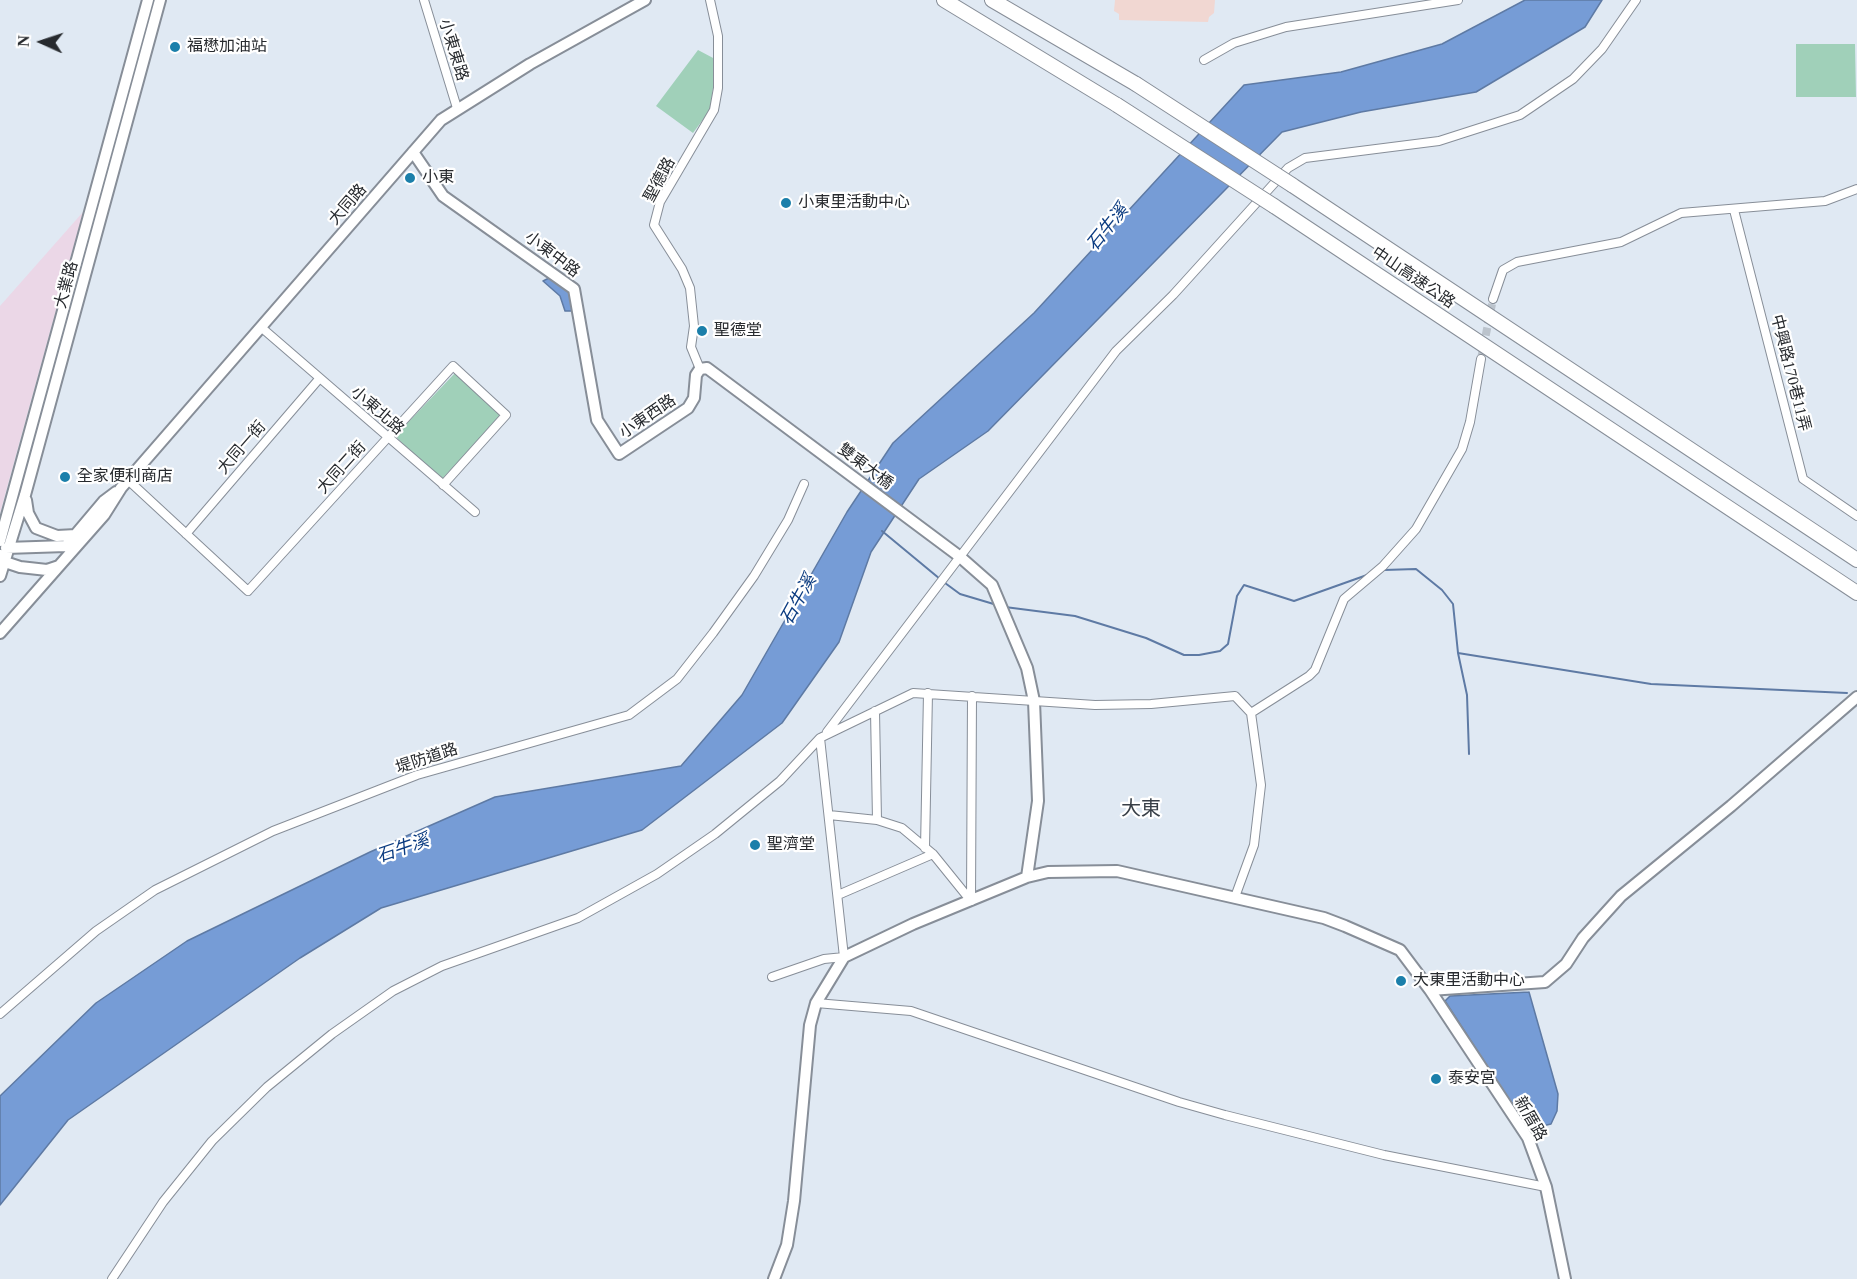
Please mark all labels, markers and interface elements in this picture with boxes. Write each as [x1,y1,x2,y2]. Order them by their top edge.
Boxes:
north arrow [12,12,72,72]
street label: 小東東路 [434,17,472,83]
text: N [15,35,32,47]
place label: 福懋加油站 [187,37,267,57]
marker: 福懋加油站 [168,40,182,54]
street label: 聖德路 [640,154,680,206]
place label: 小東 [422,168,454,188]
marker: 小東 [403,171,417,185]
street label: 大同路 [325,181,371,229]
place label: 小東里活動中心 [798,193,910,213]
marker: 小東里活動中心 [779,196,793,210]
water label: 石牛溪 [1083,200,1133,256]
street label: 小東中路 [521,228,583,282]
street label: 中山高速公路 [1368,243,1458,313]
street label: 大業路 [52,259,82,311]
street label: 中興路170巷11弄 [1766,313,1814,433]
place label: 聖德堂 [714,321,762,341]
marker: 聖德堂 [695,324,709,338]
street label: 小東北路 [347,383,407,439]
street label: 小東西路 [616,391,680,443]
street label: 大同一街 [214,418,270,478]
street label: 大同二街 [313,438,371,498]
street label: 雙東大橋 [834,440,896,494]
place label: 全家便利商店 [77,467,173,487]
marker: 全家便利商店 [58,470,72,484]
water label: 石牛溪 [776,571,822,629]
street label: 堤防道路 [394,740,460,778]
district label: 大東 [1121,798,1161,822]
water label: 石牛溪 [374,830,432,868]
place label: 聖濟堂 [767,835,815,855]
marker: 聖濟堂 [748,838,762,852]
place label: 大東里活動中心 [1413,971,1525,991]
marker: 大東里活動中心 [1394,974,1408,988]
place label: 泰安宮 [1448,1069,1496,1089]
marker: 泰安宮 [1429,1072,1443,1086]
street label: 新厝路 [1510,1093,1550,1145]

